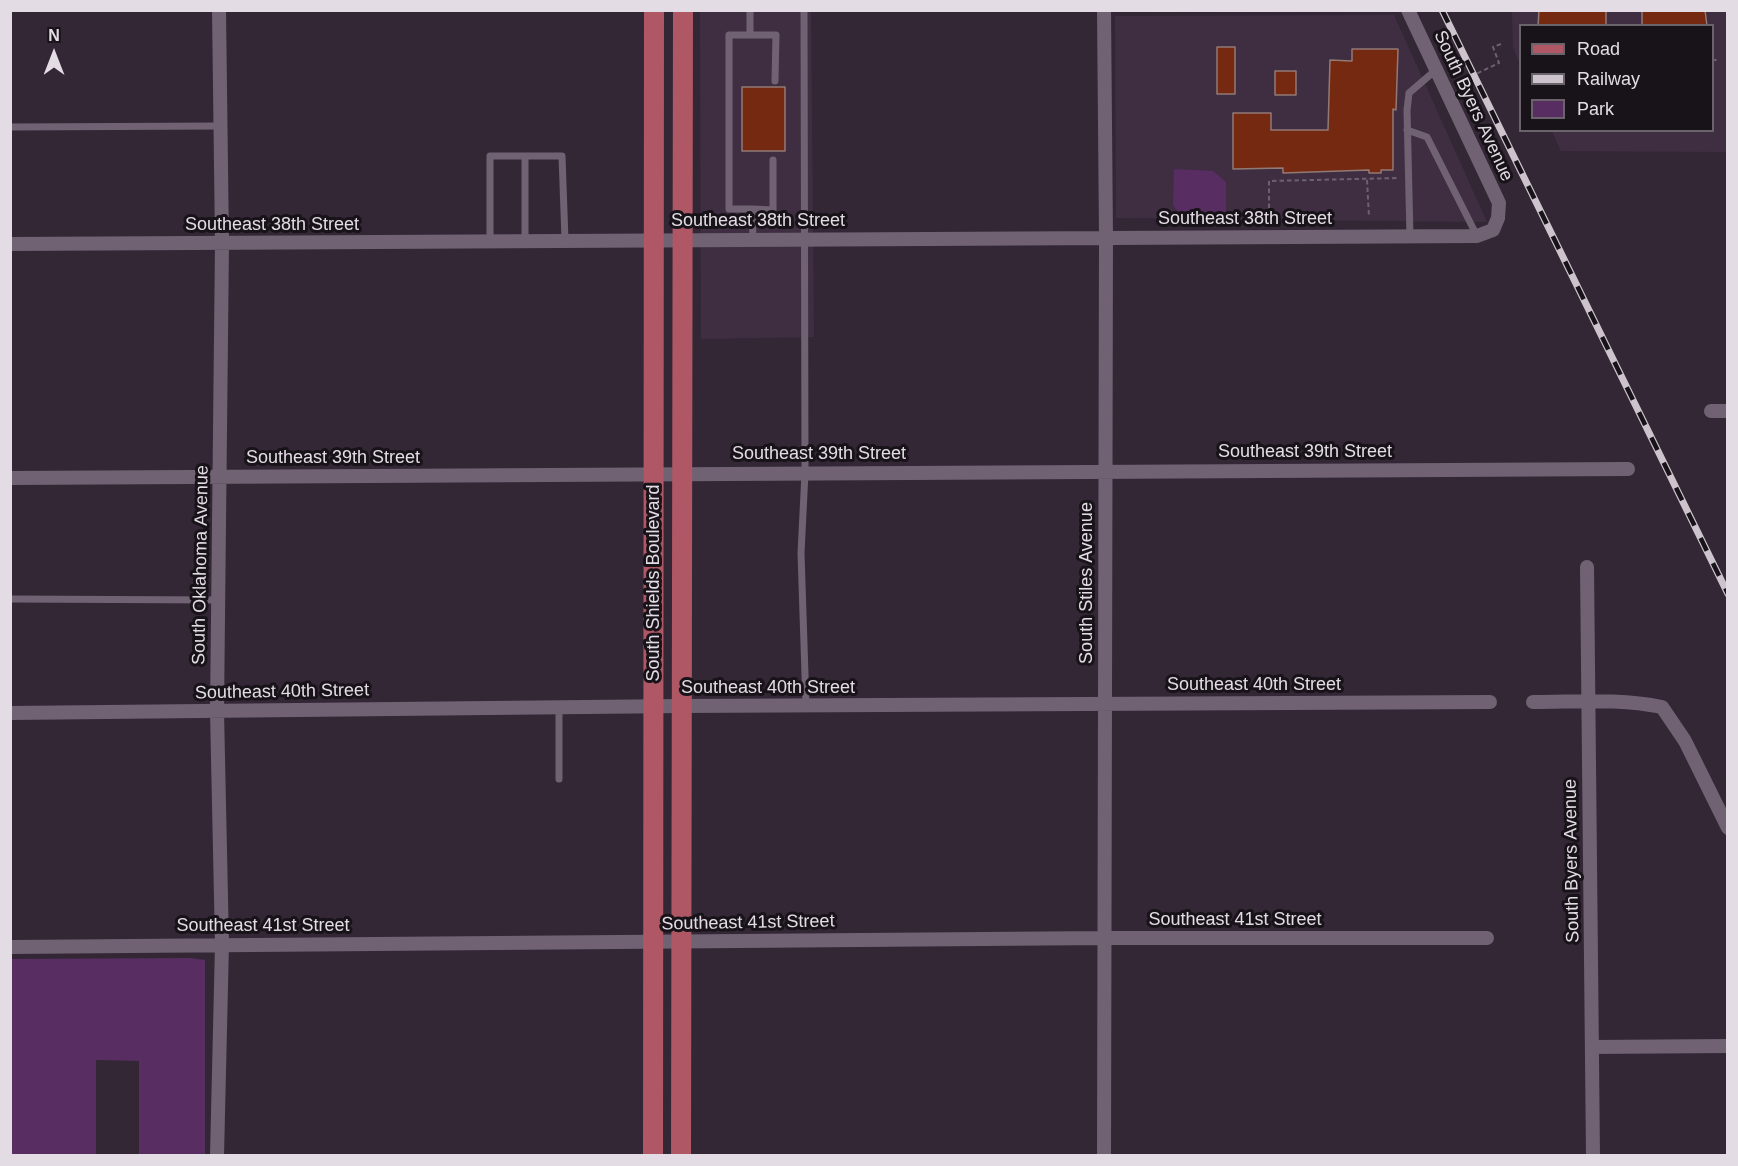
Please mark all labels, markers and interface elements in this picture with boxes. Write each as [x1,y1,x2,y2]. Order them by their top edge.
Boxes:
north arrow [24,24,84,84]
legend [1519,24,1714,132]
text: N [48,27,60,44]
street label: South Byers Avenue [1429,27,1517,185]
text: Road [1577,39,1620,59]
text: Railway [1577,69,1640,89]
text: Park [1577,99,1614,119]
street label: Southeast 38th Street [1158,208,1332,230]
street label: Southeast 38th Street [671,210,845,232]
street label: Southeast 38th Street [185,214,359,236]
street label: Southeast 39th Street [1218,441,1392,463]
street label: Southeast 39th Street [732,443,906,465]
street label: Southeast 39th Street [246,447,420,469]
street label: South Oklahoma Avenue [188,465,214,665]
street label: South Shields Boulevard [643,484,665,682]
street label: South Stiles Avenue [1076,502,1098,664]
street label: Southeast 40th Street [1167,674,1341,696]
street label: Southeast 40th Street [681,677,855,699]
street label: Southeast 40th Street [195,680,369,704]
street label: South Byers Avenue [1560,779,1584,943]
street label: Southeast 41st Street [1148,909,1322,931]
street label: Southeast 41st Street [661,911,835,935]
street label: Southeast 41st Street [176,915,350,937]

